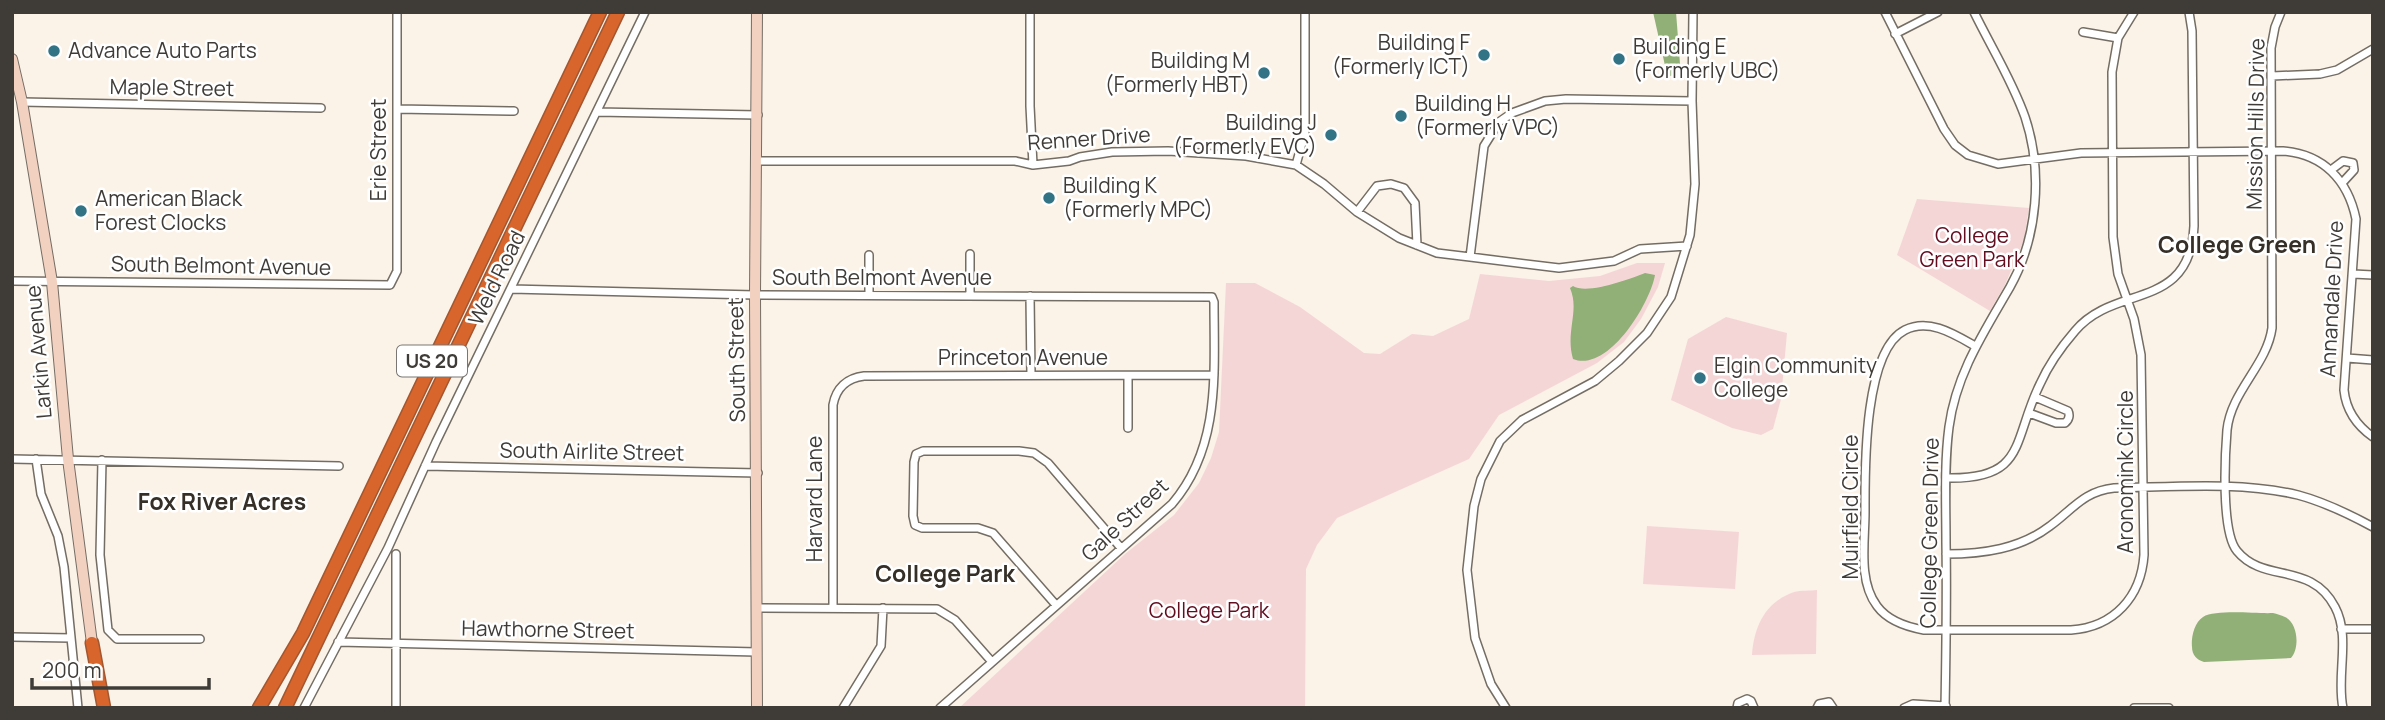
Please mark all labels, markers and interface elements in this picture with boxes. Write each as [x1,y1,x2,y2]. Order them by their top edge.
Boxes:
place label: Building F (Formerly ICT) [1332,28,1470,80]
place label: Building E (Formerly UBC) [1633,32,1780,84]
place label: Advance Auto Parts [68,36,257,64]
street label: Mission Hills Drive [2240,38,2270,210]
marker: Advance Auto Parts [46,43,62,59]
place label: Building M (Formerly HBT) [1105,46,1250,98]
marker: Building F (Formerly ICT) [1476,47,1492,63]
marker: Building E (Formerly UBC) [1611,51,1627,67]
marker: Building M (Formerly HBT) [1256,65,1272,81]
street label: Maple Street [109,72,235,102]
place label: Building H (Formerly VPC) [1415,89,1560,141]
street label: Erie Street [364,99,392,201]
place label: Building J (Formerly EVC) [1173,108,1317,160]
marker: Building H (Formerly VPC) [1393,108,1409,124]
street label: Renner Drive [1026,120,1151,156]
marker: Building J (Formerly EVC) [1323,127,1339,143]
place label: Building K (Formerly MPC) [1063,171,1213,223]
place label: American Black Forest Clocks [95,184,243,236]
marker: Building K (Formerly MPC) [1041,190,1057,206]
marker: American Black Forest Clocks [73,203,89,219]
street label: Annandale Drive [2313,220,2349,378]
park label: College Green Park [1920,221,2025,273]
street label: Weld Road [461,226,531,330]
district label: College Green [2158,228,2316,260]
street label: South Belmont Avenue [111,249,331,281]
street label: South Belmont Avenue [772,263,992,291]
street label: Larkin Avenue [18,284,58,420]
street label: South Street [721,297,751,423]
street label: Princeton Avenue [938,343,1108,371]
road number: US 20 [397,346,467,376]
place label: Elgin Community College [1714,351,1877,403]
marker: Elgin Community College [1692,370,1708,386]
street label: Aronomink Circle [2111,390,2139,554]
street label: South Airlite Street [499,435,685,467]
street label: Muirfield Circle [1836,435,1864,579]
street label: Harvard Lane [800,436,828,562]
street label: College Green Drive [1913,437,1945,629]
street label: Gale Street [1075,472,1174,567]
district label: Fox River Acres [138,485,306,517]
district label: College Park [875,557,1015,589]
park label: College Park [1149,596,1270,624]
street label: Hawthorne Street [461,613,635,645]
scale bar [32,646,208,690]
text: 200 m [42,656,102,684]

